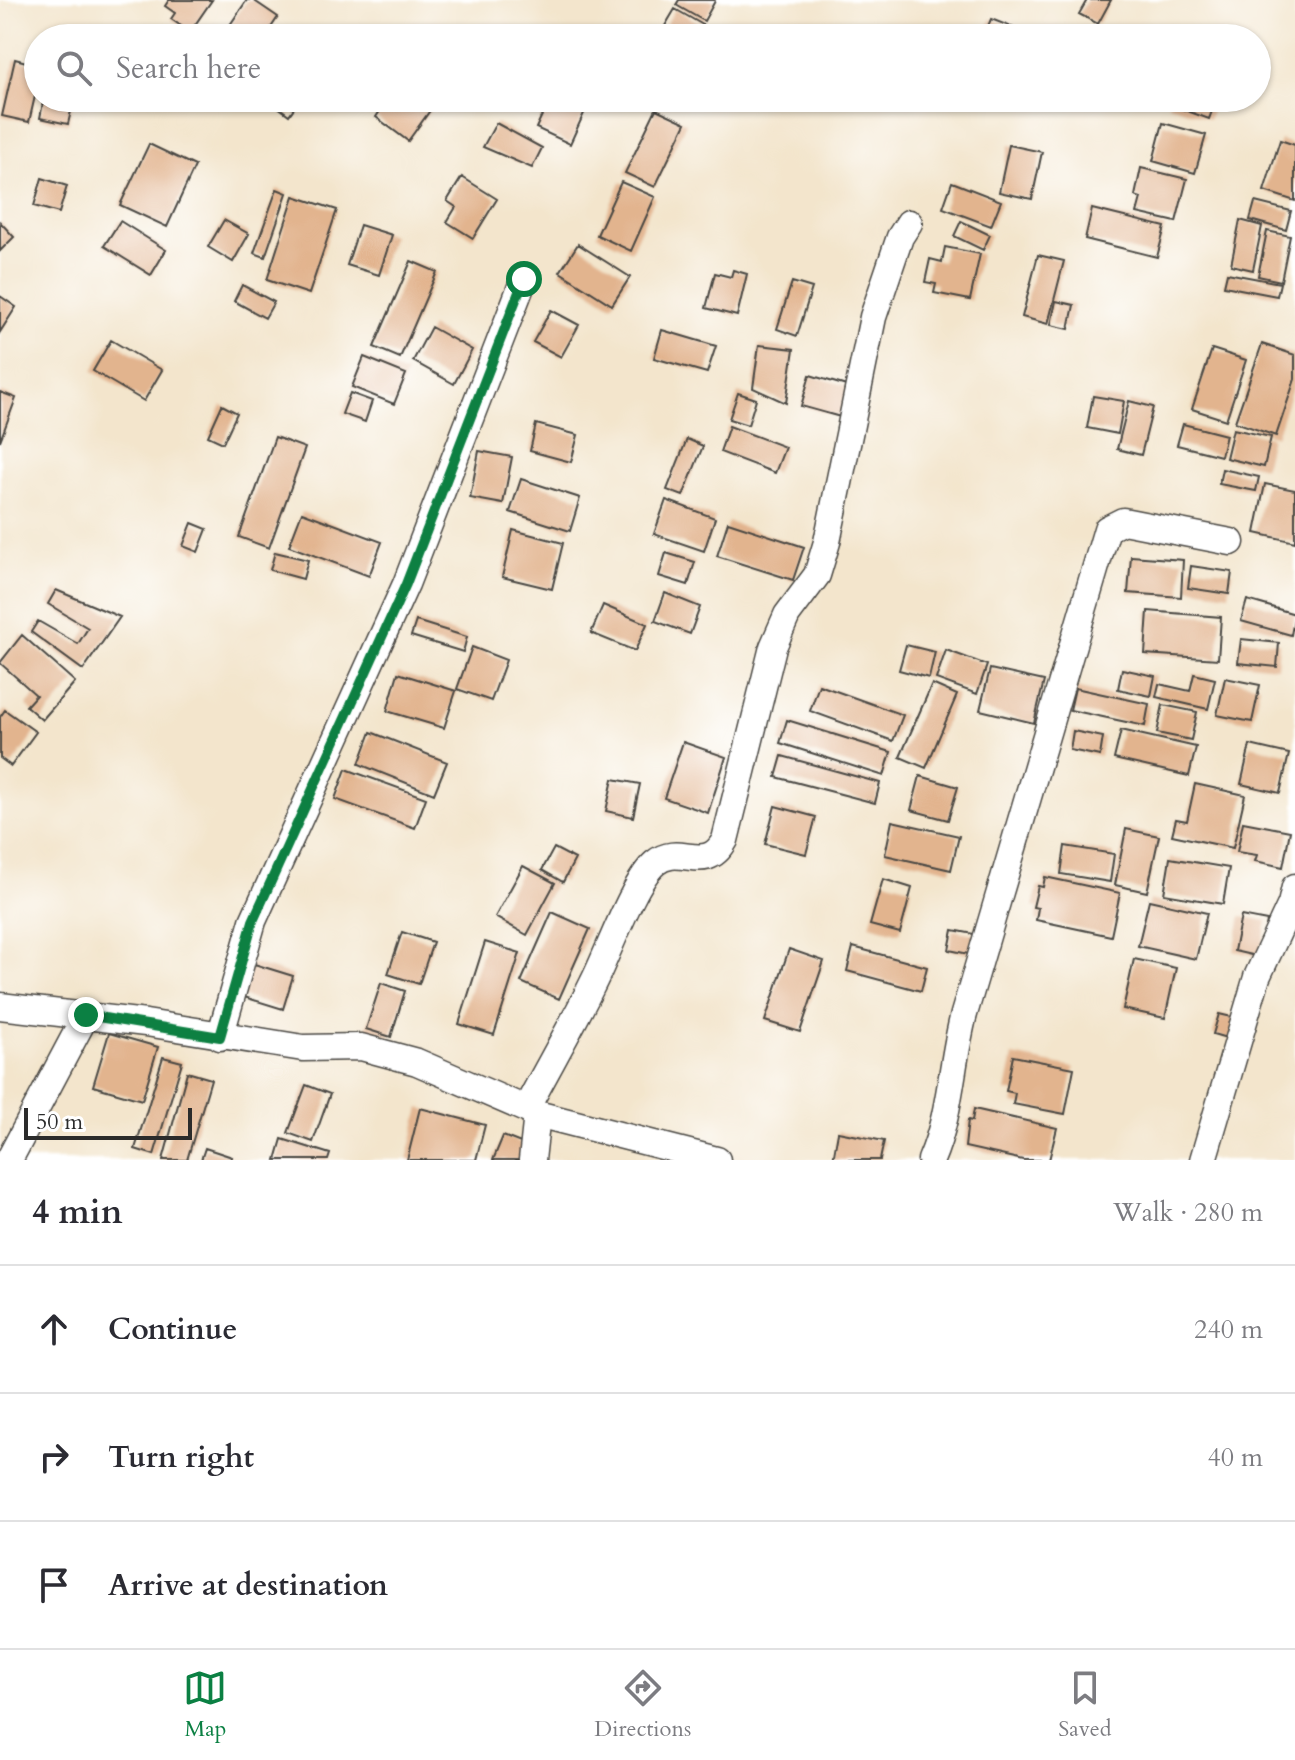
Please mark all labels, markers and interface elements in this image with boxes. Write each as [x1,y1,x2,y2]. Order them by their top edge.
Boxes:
search box [24,24,1271,112]
icon: search [52,46,96,90]
text: Search here [116,48,261,89]
route start [506,261,542,297]
route end [68,997,104,1033]
scale bar [24,1104,192,1140]
text: 50 m [36,1107,83,1137]
text: 4 min [32,1189,123,1235]
text: Walk · 280 m [1113,1195,1263,1230]
icon: ahead [32,1307,76,1351]
text: Continue [108,1309,237,1350]
text: 240 m [1194,1312,1263,1347]
icon: right [32,1435,76,1479]
text: Turn right [108,1437,254,1478]
text: 40 m [1207,1440,1263,1475]
icon: arrive [32,1563,76,1607]
text: Arrive at destination [108,1565,388,1606]
tab: Map [183,1666,227,1744]
tab: Directions [594,1666,691,1744]
tab: Saved [1058,1666,1112,1744]

